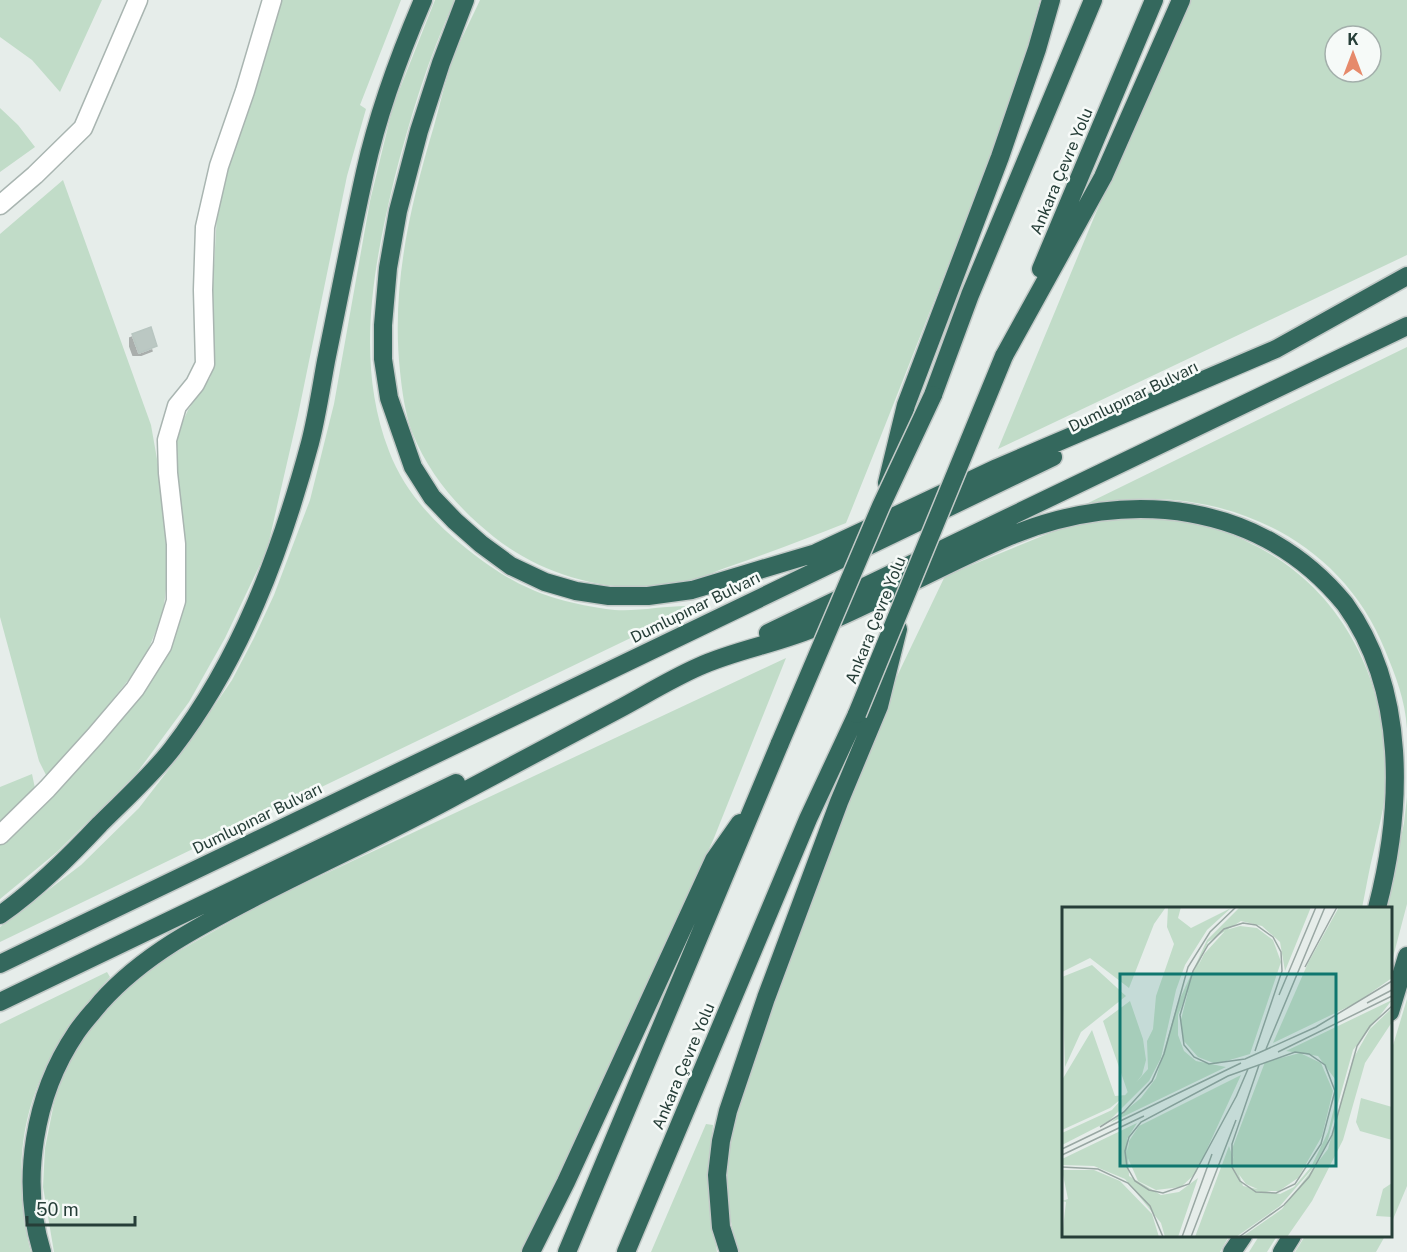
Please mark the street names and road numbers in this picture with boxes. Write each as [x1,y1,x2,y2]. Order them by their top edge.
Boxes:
street label: Ankara Çevre Yolu [1026,105,1097,237]
street label: Dumlupınar Bulvarı [1065,357,1201,436]
street label: Ankara Çevre Yolu [841,554,910,687]
street label: Dumlupınar Bulvarı [627,568,763,647]
street label: Dumlupınar Bulvarı [189,779,325,858]
street label: Ankara Çevre Yolu [648,1000,719,1132]

